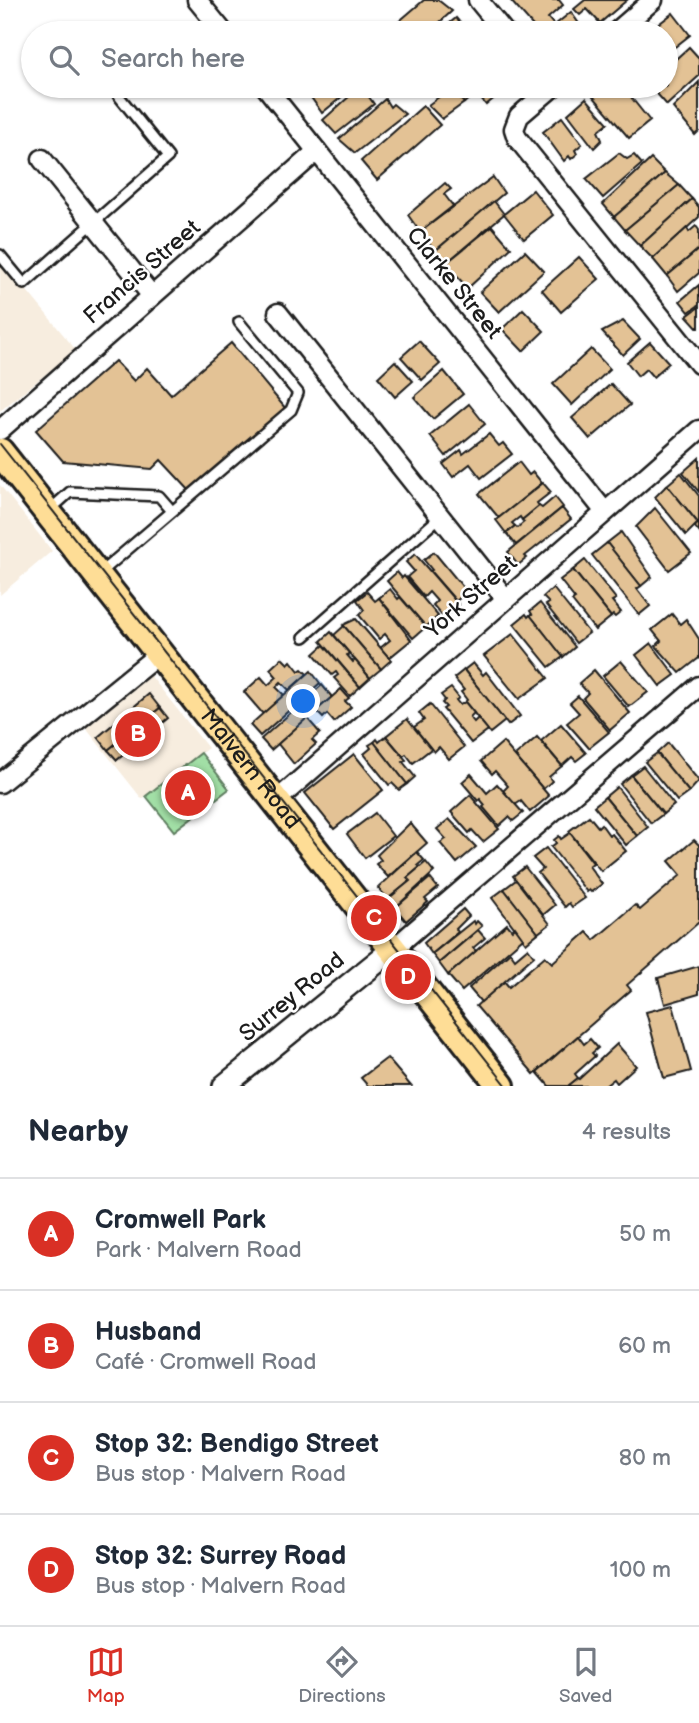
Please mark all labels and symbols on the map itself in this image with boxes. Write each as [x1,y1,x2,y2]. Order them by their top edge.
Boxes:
street label: Francis Street [78,214,206,330]
street label: Clarke Street [400,221,508,345]
street label: York Street [418,549,523,645]
your location [286,684,320,718]
street label: Malvern Road [194,703,307,835]
pin: B [115,708,161,760]
pin: A [165,767,211,819]
pin: C [351,892,397,944]
street label: Surrey Road [234,946,350,1048]
pin: D [385,951,431,1003]

